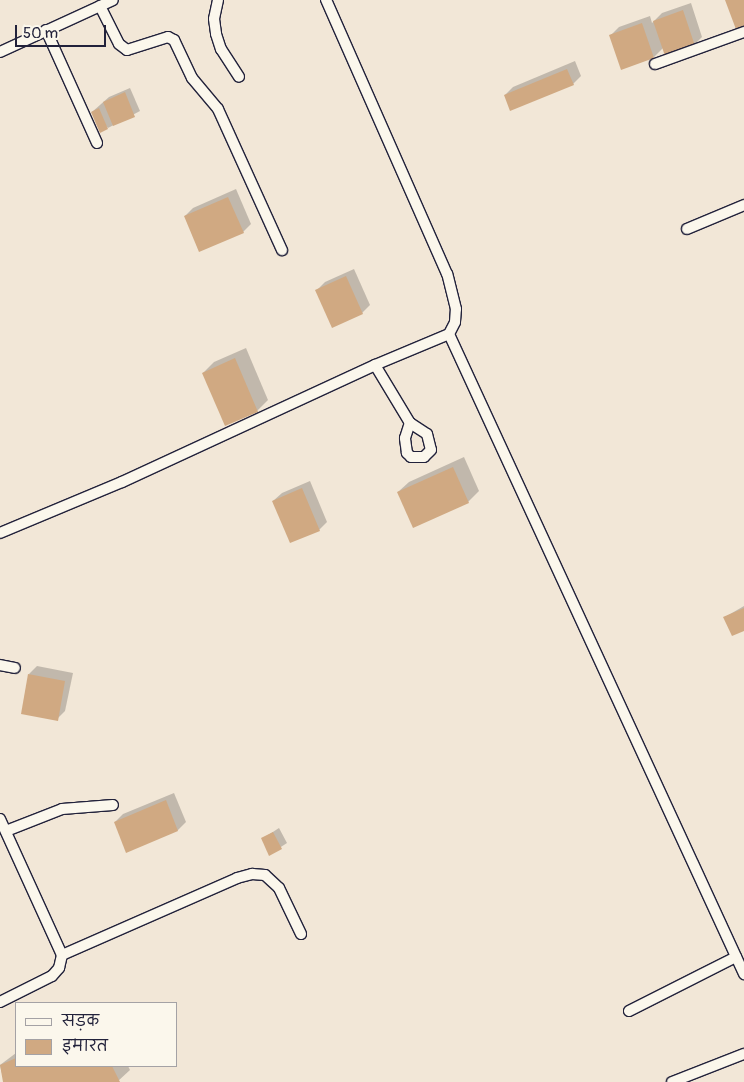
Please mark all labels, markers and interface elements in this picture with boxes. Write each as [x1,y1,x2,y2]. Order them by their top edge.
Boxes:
scale bar [18,15,109,47]
text: 50 m [23,24,58,43]
legend [15,1002,178,1067]
text: सड़क [62,1012,99,1031]
text: इमारत [62,1037,108,1056]

